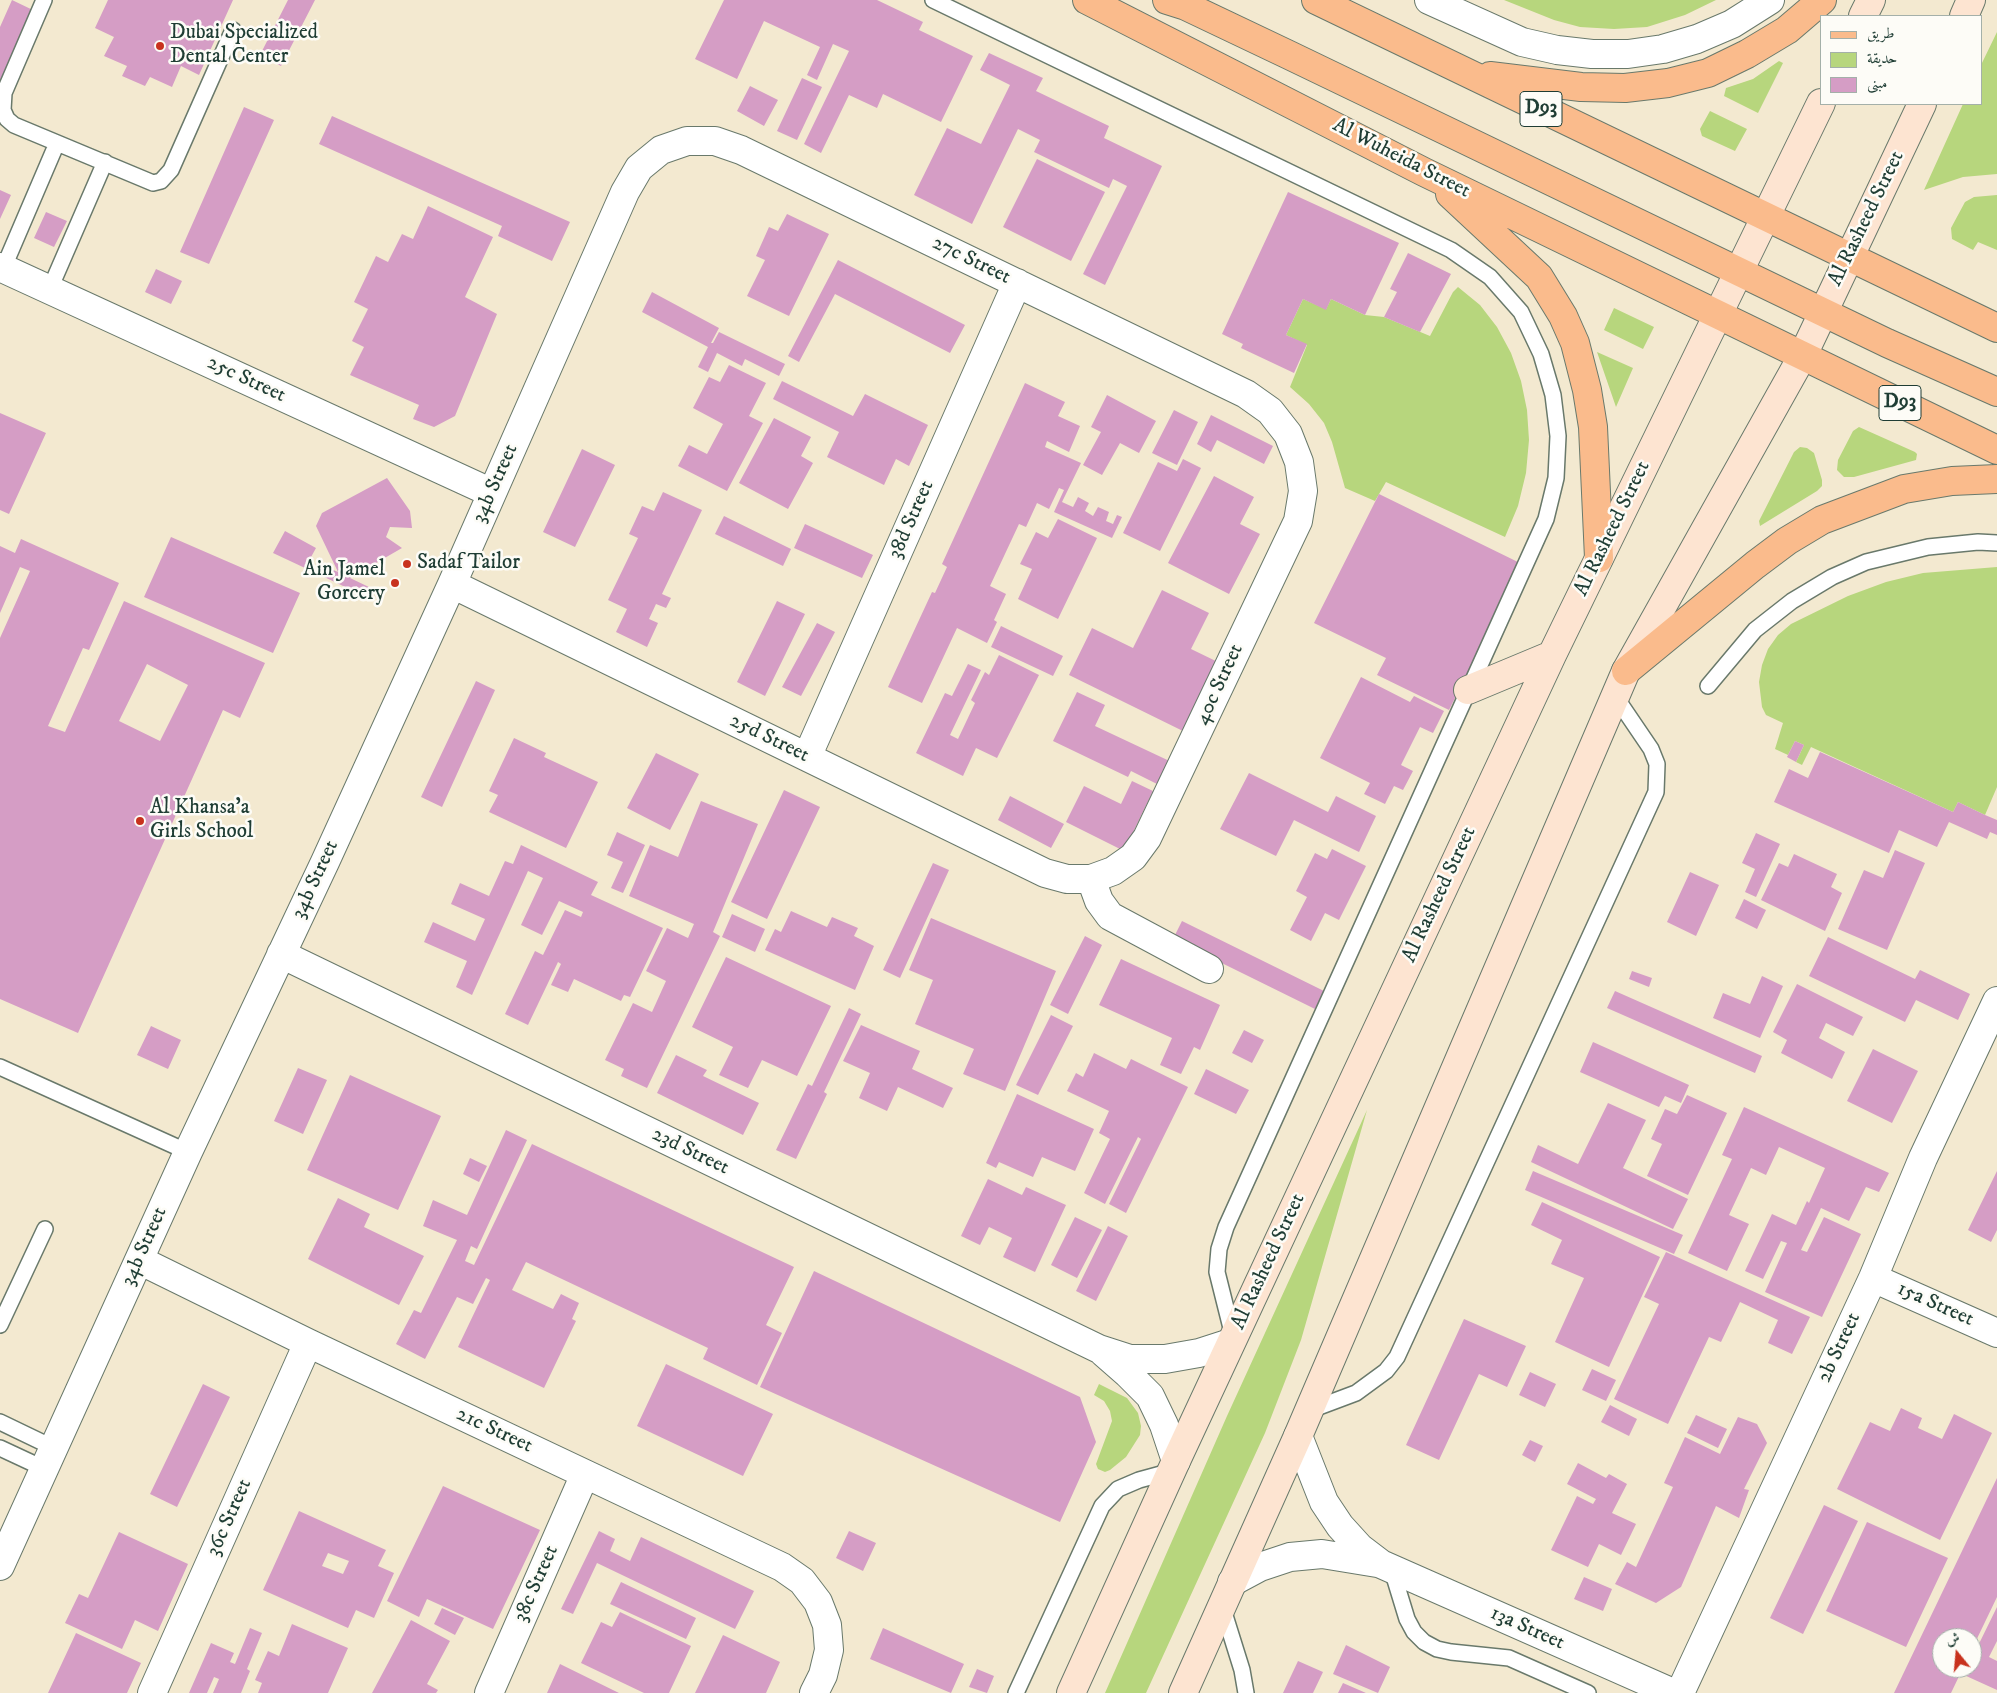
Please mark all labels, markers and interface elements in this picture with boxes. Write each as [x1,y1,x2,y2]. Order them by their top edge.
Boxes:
legend [1820,15,1982,105]
place label: Dubai Specialized Dental Center [170,21,318,71]
text: طريق [1867,24,1894,43]
marker: Dubai Specialized Dental Center [154,40,166,52]
text: حديقة [1867,49,1897,68]
text: مبنى [1867,74,1887,93]
road number: D93 [1520,92,1562,126]
street label: Al Wuheida Street [1328,113,1474,205]
street label: Al Rasheed Street [1823,147,1911,291]
street label: 27c Street [928,231,1014,291]
street label: 25c Street [203,351,289,409]
road number: D93 [1879,386,1921,420]
street label: 34b Street [467,441,525,527]
street label: Al Rasheed Street [1569,457,1657,601]
street label: 38d Street [884,477,940,563]
place label: Sadaf Tailor [417,551,520,577]
place label: Ain Jamel Gorcery [303,558,385,608]
marker: Sadaf Tailor [401,558,413,570]
marker: Ain Jamel Gorcery [389,577,401,589]
street label: 40c Street [1190,640,1250,730]
street label: 25d Street [725,709,813,769]
place label: Al Khansa'a Girls School [150,796,253,846]
marker: Al Khansa'a Girls School [134,815,146,827]
street label: Al Rasheed Street [1398,823,1482,967]
street label: 34b Street [287,837,345,923]
street label: 23d Street [647,1123,733,1181]
street label: Al Rasheed Street [1227,1190,1311,1334]
street label: 34b Street [116,1204,174,1290]
street label: 15a Street [1893,1277,1977,1333]
street label: 2b Street [1813,1309,1867,1387]
street label: 21c Street [452,1402,536,1460]
street label: 36c Street [202,1475,258,1561]
street label: 38c Street [509,1542,565,1626]
street label: 13a Street [1486,1601,1568,1657]
north arrow [1932,1628,1982,1678]
text: ش [1944,1629,1962,1650]

